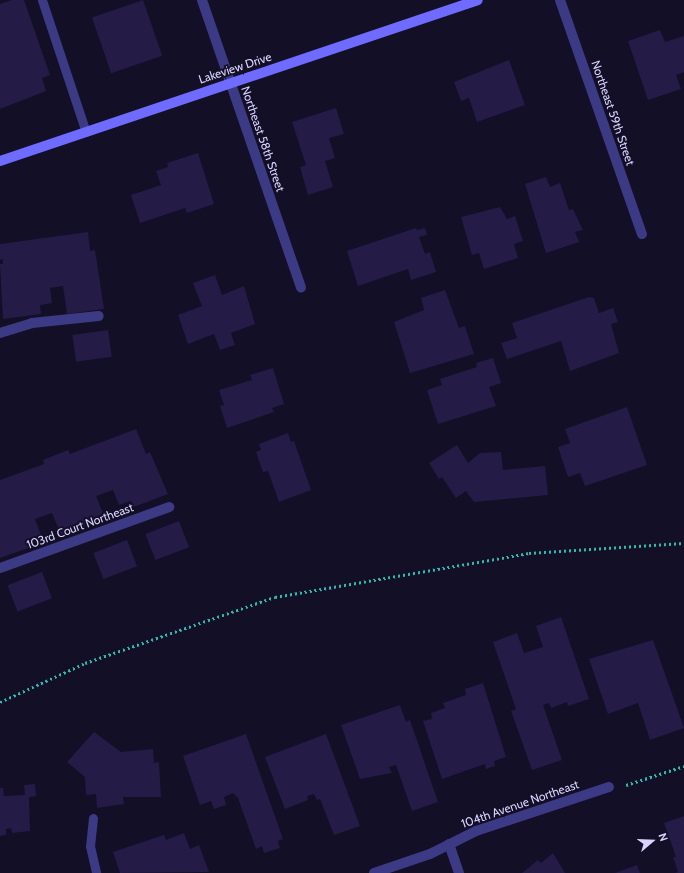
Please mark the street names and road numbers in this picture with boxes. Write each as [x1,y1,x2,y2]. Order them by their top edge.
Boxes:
street label: Lakeview Drive [197,49,273,87]
street label: Northeast 59th Street [588,59,638,167]
street label: Northeast 58th Street [238,84,288,194]
street label: 103rd Court Northeast [25,500,135,552]
street label: 104th Avenue Northeast [459,777,581,831]

